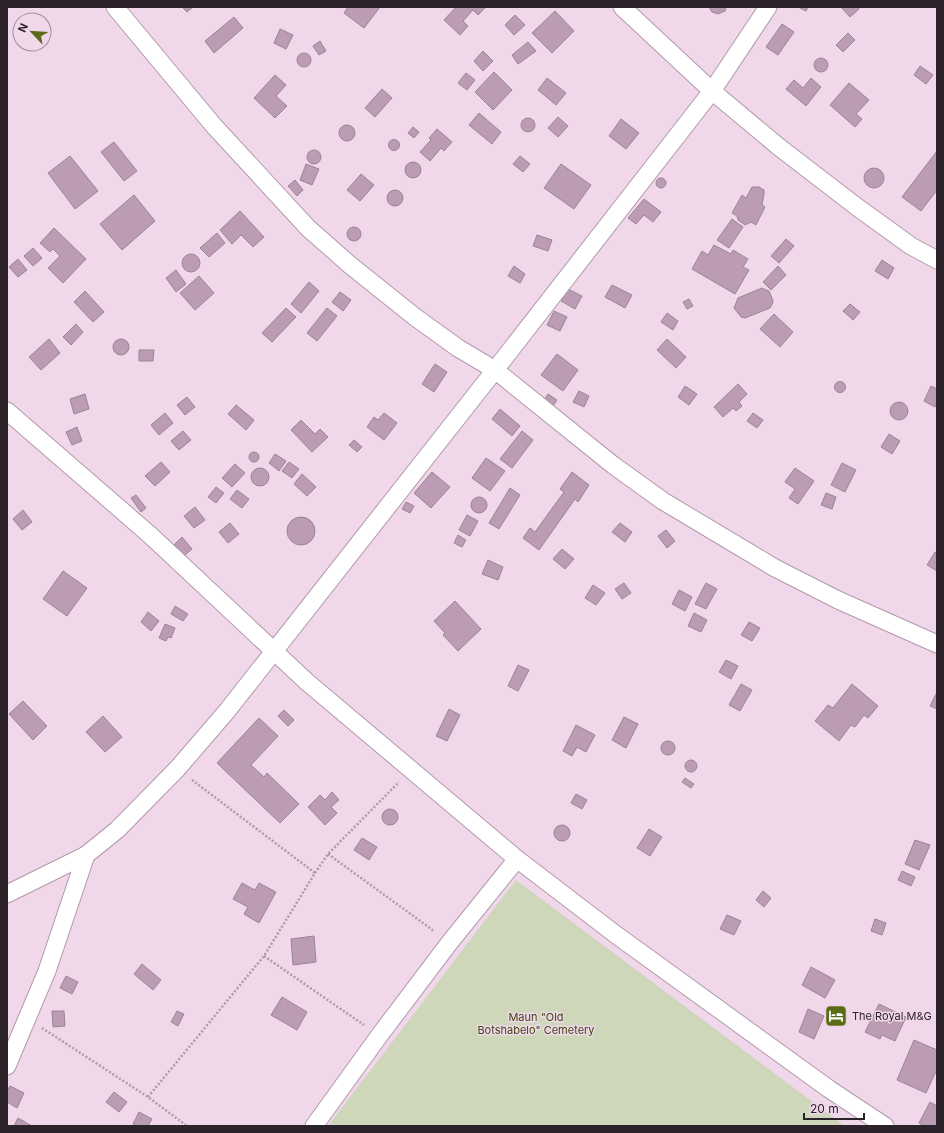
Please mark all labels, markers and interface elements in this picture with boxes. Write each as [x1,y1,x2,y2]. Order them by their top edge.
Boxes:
north arrow [12,12,52,52]
text: N [15,21,31,35]
hotel icon: The Royal M&G [823,1003,849,1029]
place label: The Royal M&G [852,1009,932,1023]
park label: Maun "Old Botshabelo" Cemetery [477,1010,595,1037]
scale bar [804,1095,864,1121]
text: 20 m [810,1101,839,1116]

